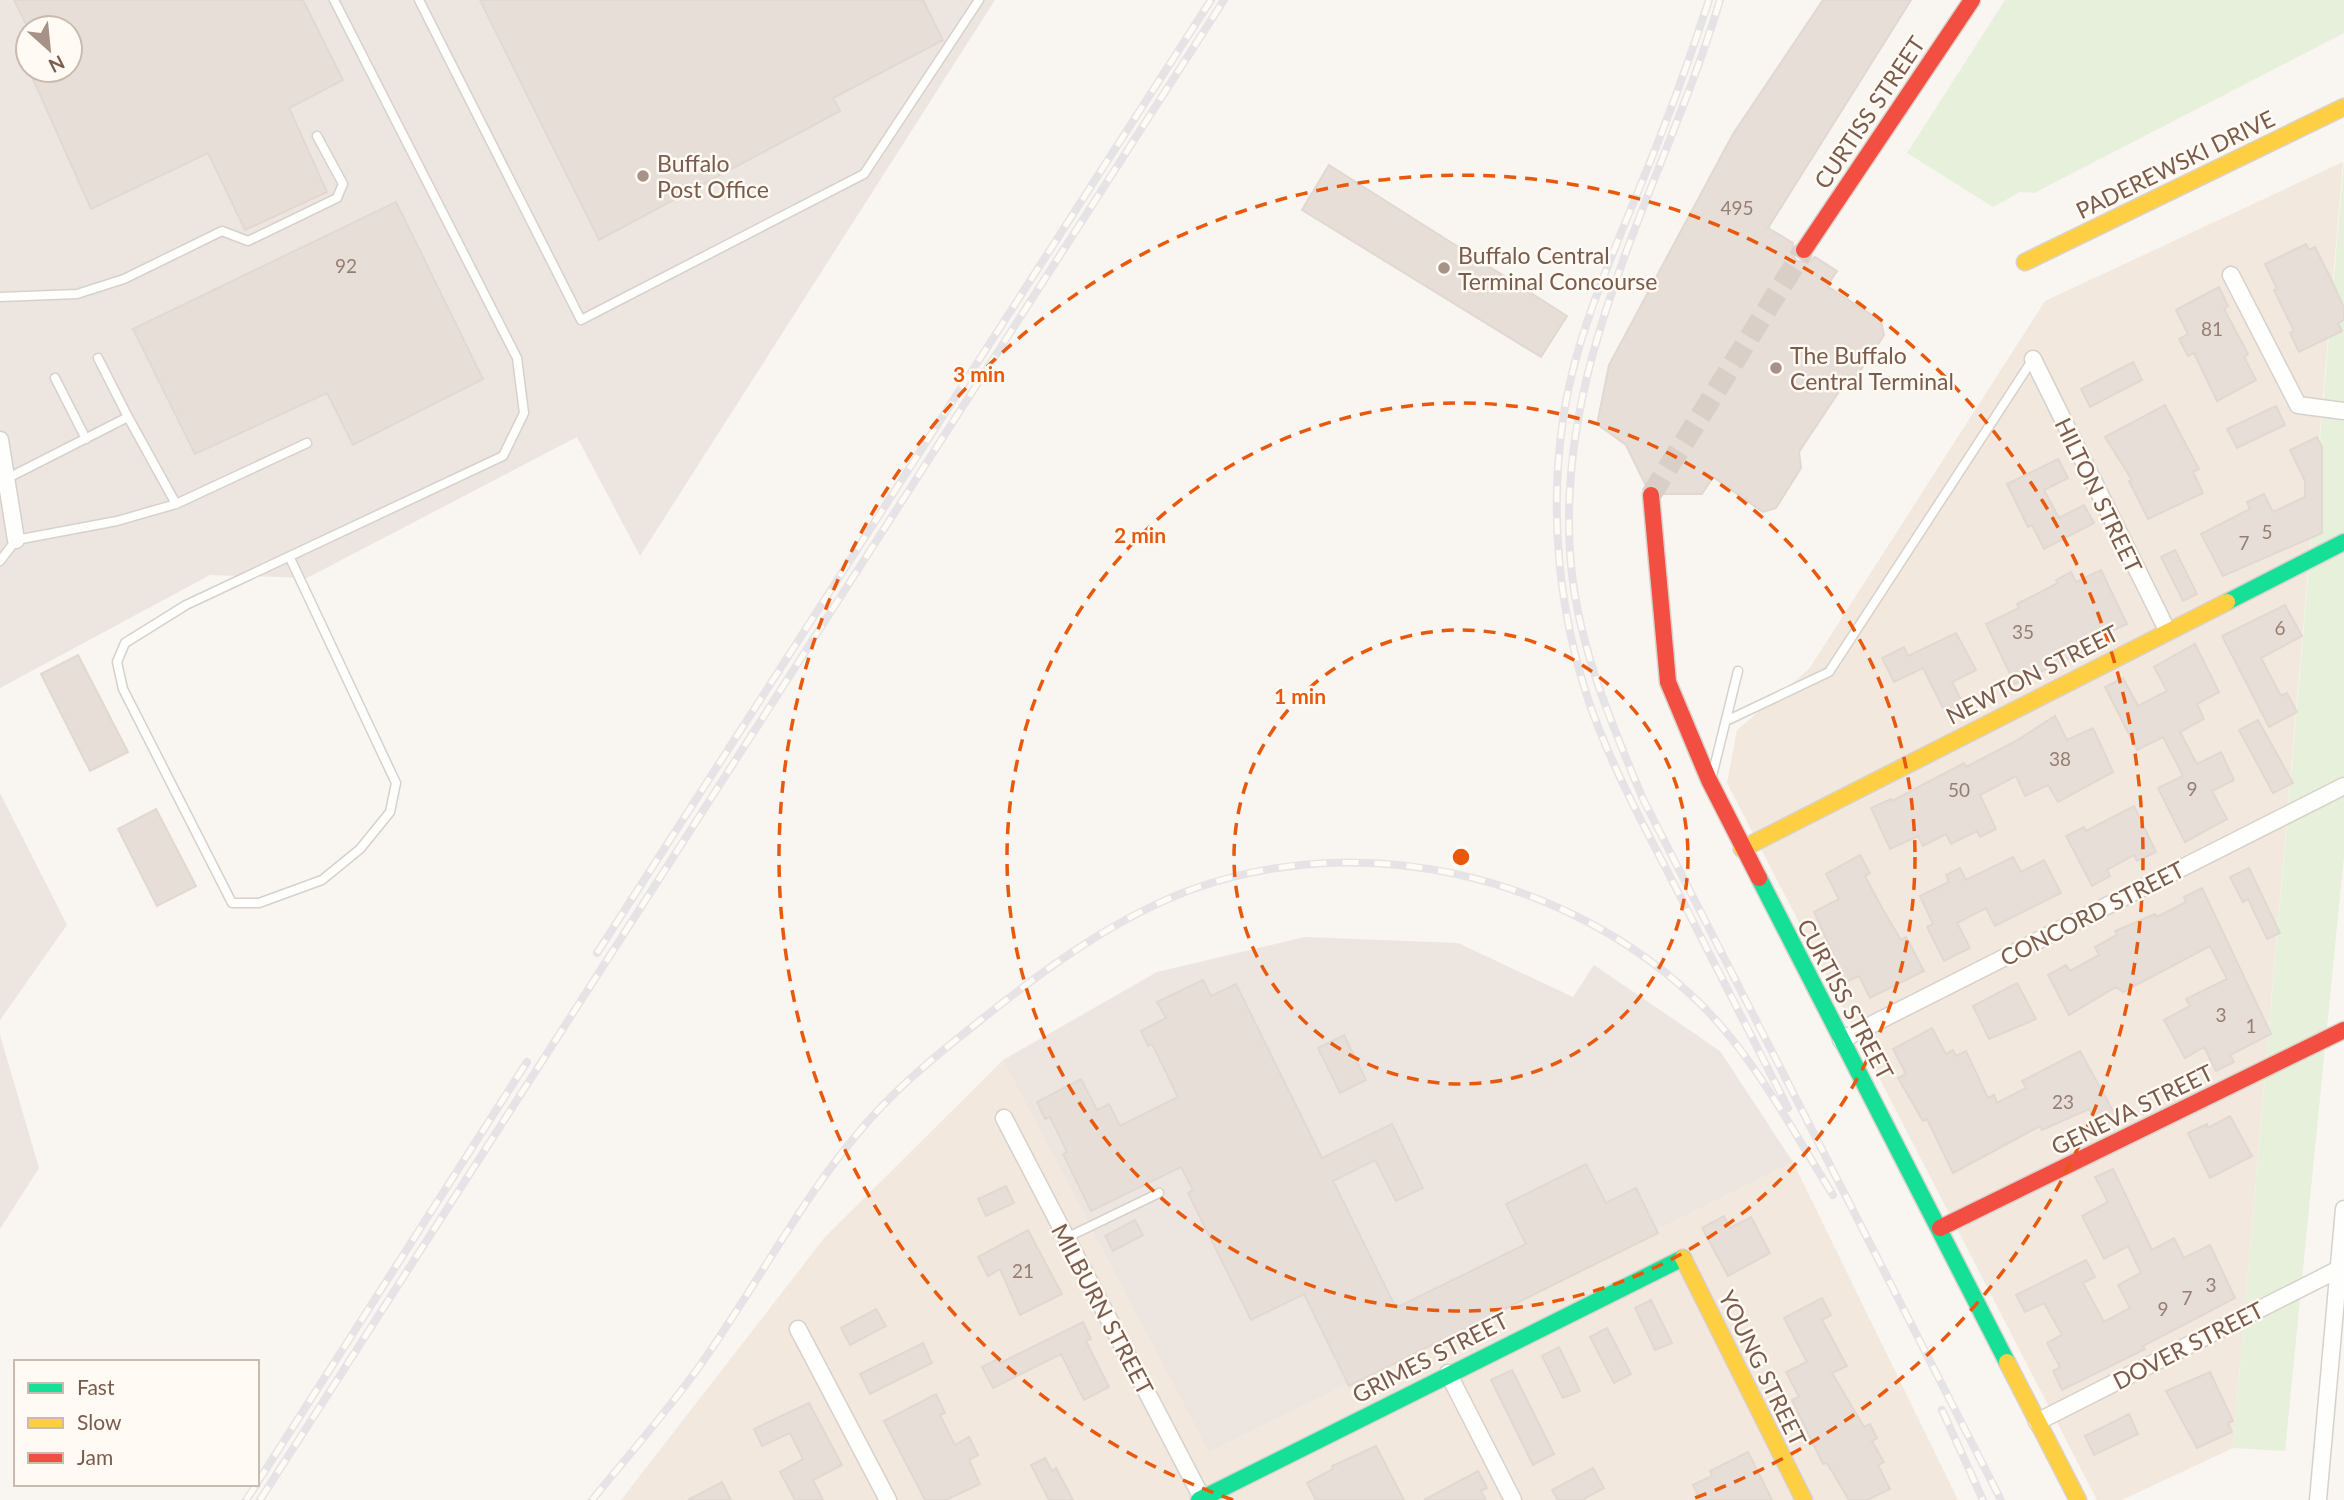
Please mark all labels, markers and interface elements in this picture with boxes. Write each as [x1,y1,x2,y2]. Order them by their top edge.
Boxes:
north arrow [14,14,84,84]
street label: CURTISS STREET [1808,30,1931,193]
text: N [45,51,69,78]
street label: PADEREWSKI DRIVE [2071,104,2279,224]
place label: Buffalo Post Office [657,149,769,203]
marker: Buffalo Post Office [635,168,651,184]
house number: 495 [1720,196,1754,219]
place label: Buffalo Central Terminal Concourse [1458,241,1657,295]
house number: 92 [335,254,357,277]
marker: Buffalo Central Terminal Concourse [1436,260,1452,276]
house number: 81 [2201,317,2223,340]
place label: The Buffalo Central Terminal [1790,341,1954,395]
marker: The Buffalo Central Terminal [1768,360,1784,376]
text: 3 min [953,361,1005,386]
street label: HILTON STREET [2049,413,2149,577]
house number: 5 [2261,520,2273,543]
text: 2 min [1114,522,1166,547]
house number: 7 [2238,531,2250,554]
house number: 6 [2274,616,2286,639]
street label: NEWTON STREET [1941,618,2123,730]
house number: 35 [2012,620,2034,643]
text: 1 min [1274,683,1326,708]
house number: 38 [2049,747,2071,770]
house number: 9 [2186,777,2198,800]
house number: 50 [1948,778,1970,801]
centre of rings [1449,845,1473,869]
street label: CONCORD STREET [1995,854,2189,972]
street label: CURTISS STREET [1792,914,1900,1084]
house number: 3 [2215,1003,2227,1026]
house number: 1 [2245,1014,2257,1037]
street label: GENEVA STREET [2047,1058,2218,1160]
house number: 23 [2052,1090,2074,1113]
street label: MILBURN STREET [1046,1219,1160,1400]
house number: 21 [1012,1259,1034,1282]
house number: 3 [2205,1273,2217,1296]
street label: YOUNG STREET [1713,1286,1813,1451]
house number: 7 [2181,1286,2193,1309]
street label: DOVER STREET [2108,1295,2268,1395]
house number: 9 [2157,1297,2169,1320]
street label: GRIMES STREET [1347,1305,1513,1408]
legend [14,1360,259,1486]
text: Fast [77,1374,115,1399]
text: Slow [77,1409,122,1434]
text: Jam [77,1444,113,1469]

